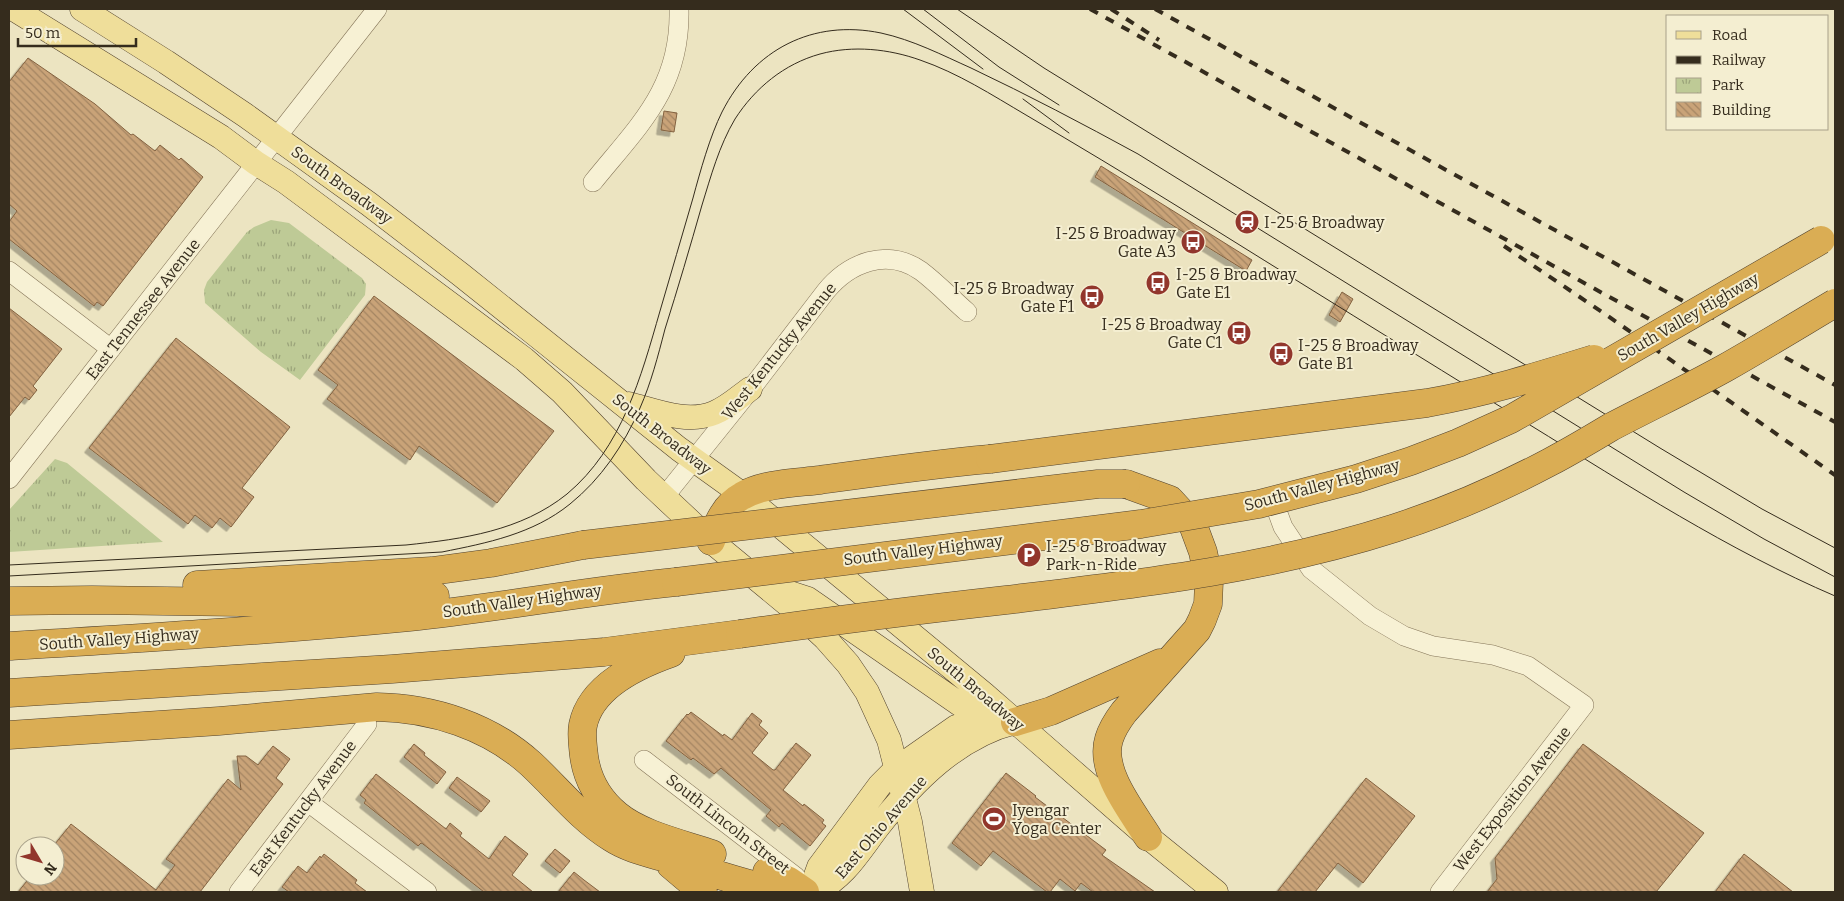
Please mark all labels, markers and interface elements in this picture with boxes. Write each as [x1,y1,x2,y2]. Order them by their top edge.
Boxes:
scale bar [18,15,135,47]
legend [1666,15,1829,130]
text: 50 m [25,24,61,42]
text: Road [1712,26,1747,44]
text: Railway [1712,51,1766,69]
text: Park [1712,76,1744,94]
text: Building [1712,101,1771,119]
street label: South Broadway [288,142,397,228]
station icon: I-25 & Broadway [1234,209,1260,235]
place label: I-25 & Broadway [1264,213,1385,232]
place label: I-25 & Broadway Gate A3 [1056,224,1177,261]
bus stop icon: I-25 & Broadway Gate A3 [1180,229,1206,255]
street label: East Tennessee Avenue [82,235,204,383]
place label: I-25 & Broadway Gate E1 [1176,265,1297,302]
street label: South Valley Highway [1614,268,1763,365]
bus stop icon: I-25 & Broadway Gate E1 [1145,270,1171,296]
street label: West Kentucky Avenue [718,279,840,423]
place label: I-25 & Broadway Gate F1 [954,279,1075,316]
bus stop icon: I-25 & Broadway Gate F1 [1079,284,1105,310]
place label: I-25 & Broadway Gate C1 [1102,315,1223,352]
bus stop icon: I-25 & Broadway Gate C1 [1226,320,1252,346]
place label: I-25 & Broadway Gate B1 [1298,336,1419,373]
bus stop icon: I-25 & Broadway Gate B1 [1268,341,1294,367]
street label: South Broadway [609,389,716,479]
street label: South Valley Highway [1242,455,1402,515]
street label: South Valley Highway [842,531,1004,569]
place label: I-25 & Broadway Park-n-Ride [1046,537,1167,574]
parking icon: I-25 & Broadway Park-n-Ride [1016,542,1042,568]
street label: South Valley Highway [441,580,603,622]
street label: South Valley Highway [38,624,200,654]
street label: South Broadway [924,643,1029,735]
street label: West Exposition Avenue [1449,723,1575,875]
street label: East Kentucky Avenue [246,736,360,880]
street label: South Lincoln Street [663,770,794,878]
street label: East Ohio Avenue [831,772,931,882]
place label: Iyengar Yoga Center [1012,801,1101,838]
sports icon: Iyengar Yoga Center [981,806,1007,832]
north arrow [15,836,65,886]
text: N [40,859,60,878]

